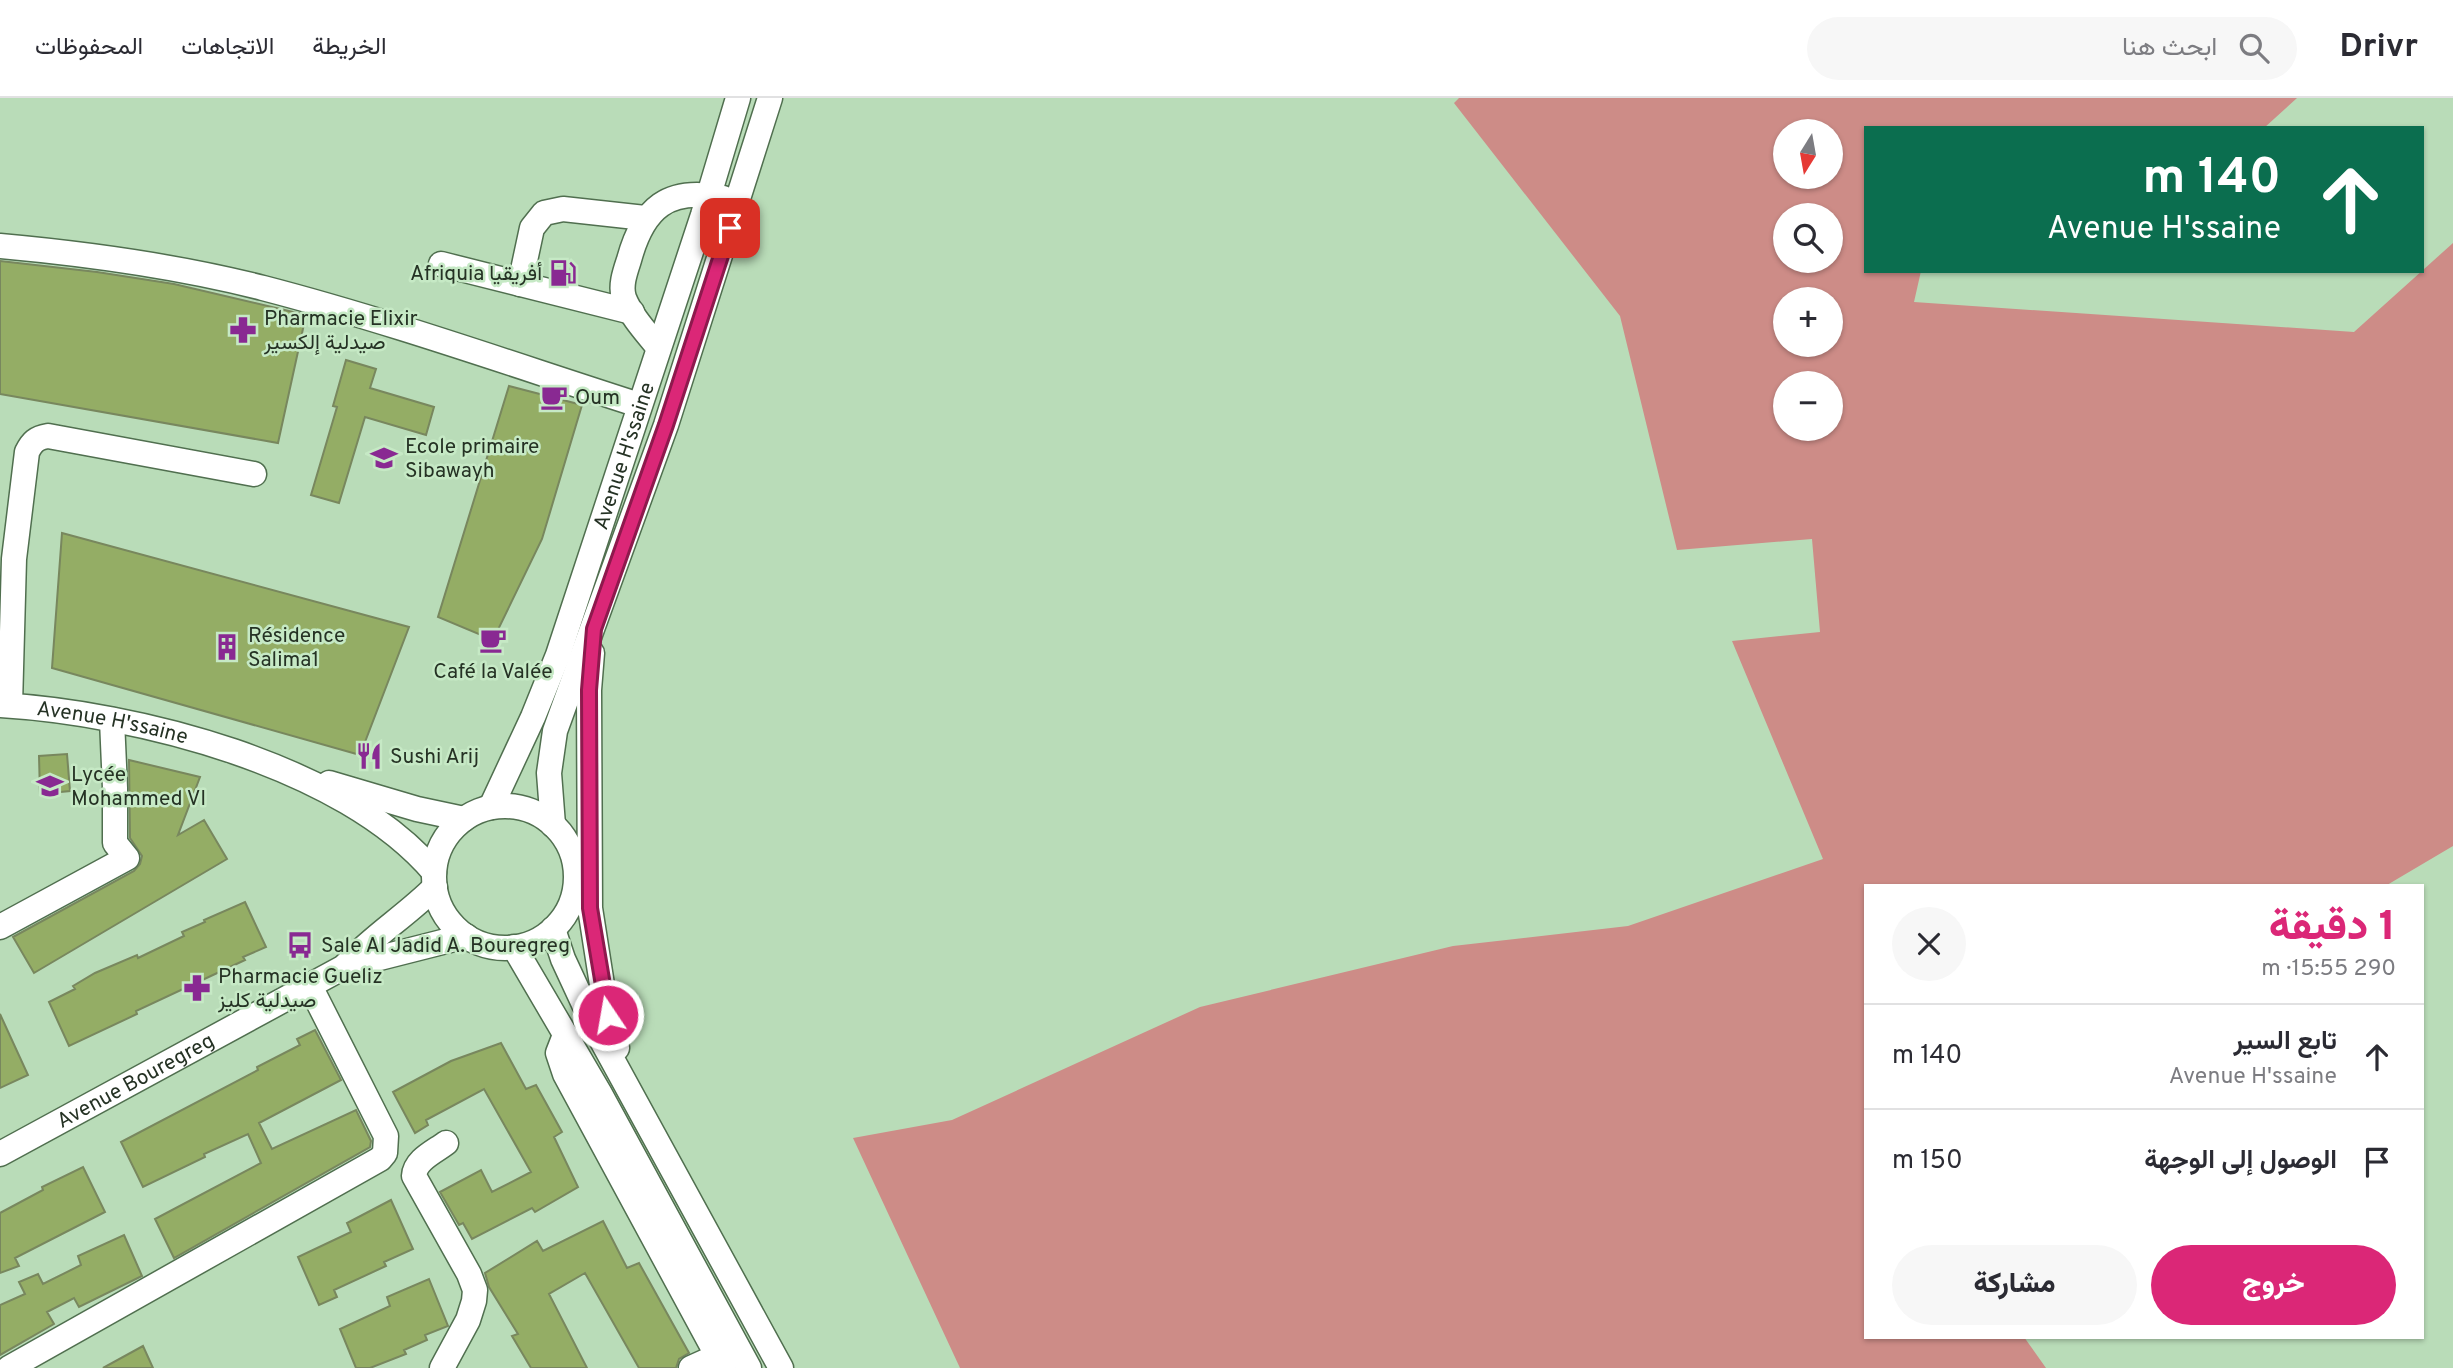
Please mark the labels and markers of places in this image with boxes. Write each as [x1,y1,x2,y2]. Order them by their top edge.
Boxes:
pin [700,198,760,258]
fuel station icon: Afriquia أفريقيا [548,258,578,288]
place label: Afriquia أفريقيا [410,261,542,288]
place label: Pharmacie Elixir صيدلية إلكسير [263,306,418,357]
pharmacy icon: Pharmacie Elixir صيدلية إلكسير [228,315,258,345]
cafe icon: Oum [539,382,569,412]
place label: Oum [575,385,620,412]
place label: Ecole primaire Sibawayh [405,434,539,485]
school or university icon: Ecole primaire Sibawayh [369,443,399,473]
place label: Résidence Salima1 [248,623,345,674]
cafe icon: Café la Valée [478,625,508,655]
building icon: Résidence Salima1 [212,632,242,662]
place label: Café la Valée [433,659,553,686]
restaurant icon: Sushi Arij [354,741,384,771]
place label: Sushi Arij [390,744,479,771]
place label: Lycée Mohammed VI [71,762,206,813]
school or university icon: Lycée Mohammed VI [35,771,65,801]
bus stop icon: Sale Al Jadid A. Bouregreg [285,930,315,960]
place label: Sale Al Jadid A. Bouregreg [321,933,570,960]
place label: Pharmacie Gueliz صيدلية كليز [217,964,383,1015]
pharmacy icon: Pharmacie Gueliz صيدلية كليز [182,973,212,1003]

